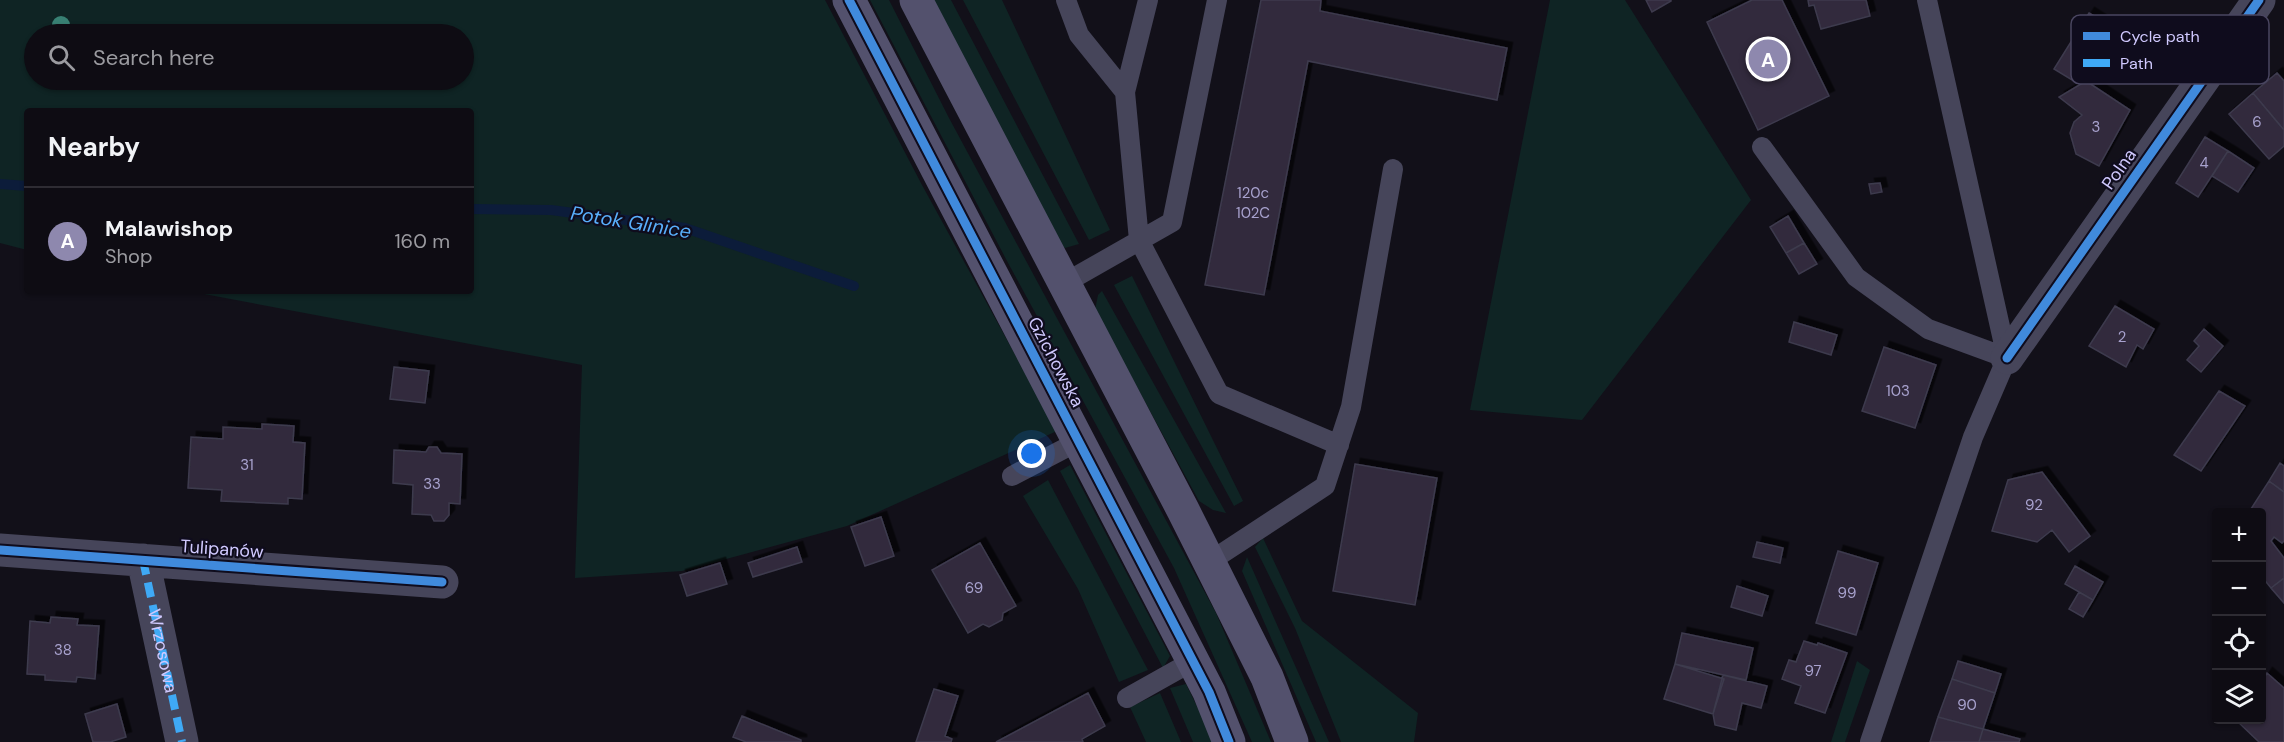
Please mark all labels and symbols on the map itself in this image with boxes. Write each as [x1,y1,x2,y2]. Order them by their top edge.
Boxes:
legend [2071,15,2269,84]
text: Cycle path [2120,26,2200,47]
pin: A [1748,36,1788,82]
text: Path [2120,53,2153,74]
house number: 6 [2252,112,2262,132]
house number: 3 [2092,117,2100,137]
street label: Polna [2096,144,2142,194]
house number: 4 [2199,153,2209,173]
house number: 120c [1237,183,1269,203]
water label: Potok Glinice [569,200,693,244]
house number: 102C [1236,203,1270,223]
street label: Gzichowska [1022,313,1090,411]
house number: 2 [2118,327,2126,347]
house number: 103 [1886,381,1910,401]
your location [1017,439,1046,468]
house number: 31 [240,455,254,475]
house number: 33 [423,474,441,494]
house number: 92 [2025,495,2043,515]
street label: Tulipanów [180,534,265,564]
house number: 69 [965,578,983,598]
house number: 99 [1838,583,1856,603]
street label: Wrzosowa [142,607,183,695]
house number: 38 [54,640,72,660]
house number: 97 [1804,661,1822,681]
house number: 90 [1957,695,1977,715]

